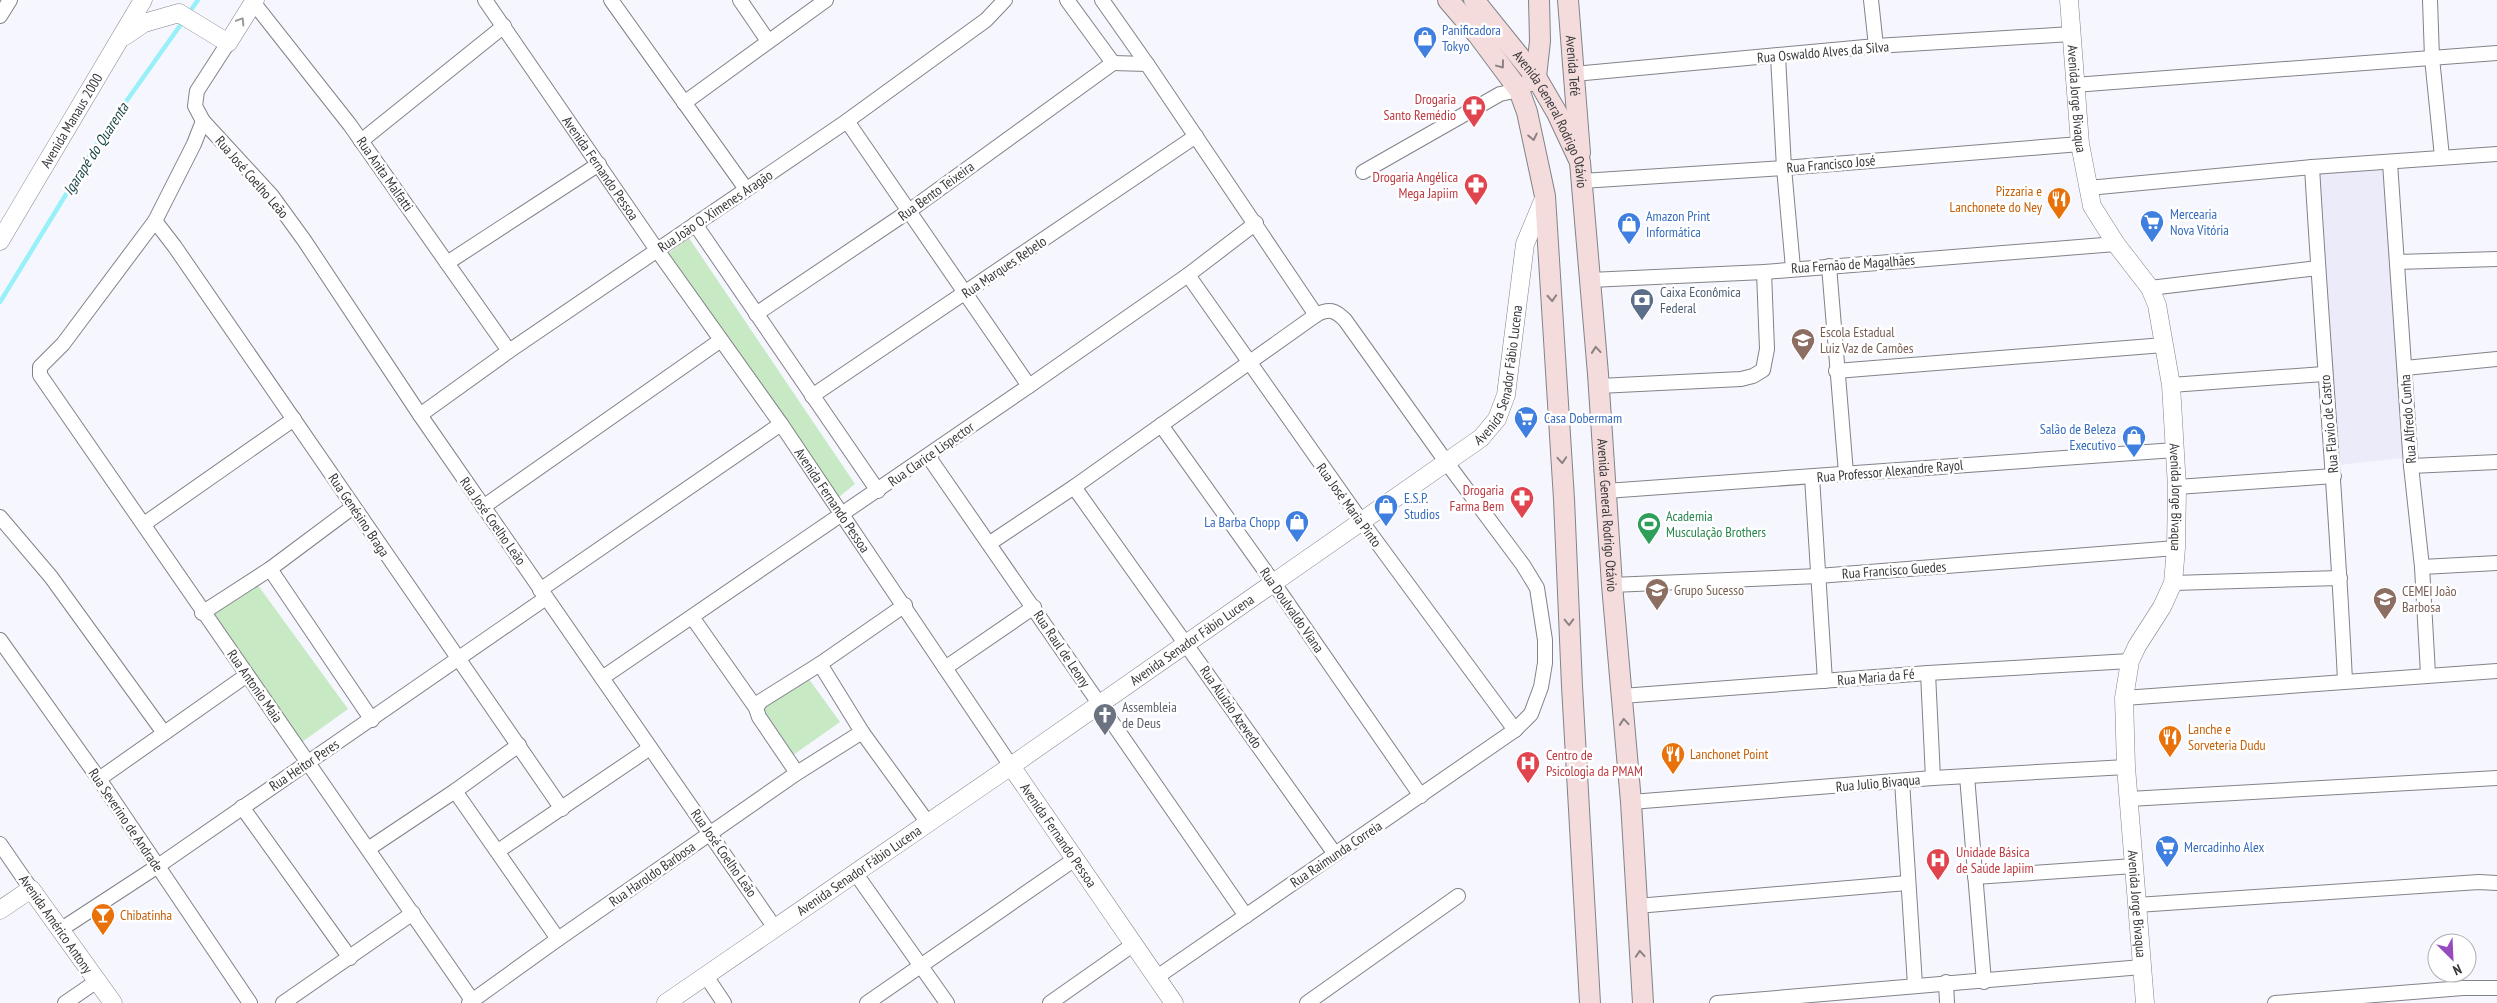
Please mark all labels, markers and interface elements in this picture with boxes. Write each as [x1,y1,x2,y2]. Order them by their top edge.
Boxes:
one-way arrow [235,18,245,27]
place label: Panificadora Tokyo [1442,21,1501,55]
shop icon: Panificadora Tokyo [1412,25,1438,59]
street label: Avenida Tefé [1562,35,1585,97]
street label: Rua Oswaldo Alves da Silva [1756,37,1890,67]
street label: Avenida Jorge Bivaqua [2063,44,2090,154]
street label: Avenida General Rodrigo Otávio [1509,47,1591,189]
one-way arrow [1495,59,1504,69]
street label: Avenida Manaus 2000 [36,70,106,171]
place label: Drogaria Santo Remédio [1384,90,1456,124]
pharmacy icon: Drogaria Santo Remédio [1461,94,1487,128]
water label: Igarapé do Quarenta [59,98,133,198]
street label: Avenida Fernando Pessoa [558,112,643,224]
street label: Rua José Coelho Leão [211,132,293,222]
street label: Rua Anita Malfatti [353,133,417,215]
one-way arrow [1527,133,1537,141]
street label: Rua Francisco José [1786,151,1876,177]
street label: Rua Bento Teixeira [894,157,978,225]
street label: Rua João O. Ximenes Aragão [654,166,776,256]
place label: Drogaria Angélica Mega Japiim [1373,168,1458,202]
pharmacy icon: Drogaria Angélica Mega Japiim [1463,172,1489,206]
place label: Pizzaria e Lanchonete do Ney [1950,182,2043,216]
restaurant icon: Pizzaria e Lanchonete do Ney [2046,186,2072,220]
place label: Mercearia Nova Vitória [2170,205,2229,239]
place label: Amazon Print Informática [1646,207,1710,241]
supermarket icon: Mercearia Nova Vitória [2139,209,2165,243]
shop icon: Amazon Print Informática [1616,211,1642,245]
street label: Rua Marques Rebelo [958,232,1050,302]
street label: Rua Fernão de Magalhães [1790,251,1916,277]
place label: Caixa Econômica Federal [1660,283,1741,317]
bank icon: Caixa Econômica Federal [1629,287,1655,321]
one-way arrow [1547,294,1558,302]
street label: Avenida Senador Fábio Lucena [1471,304,1526,449]
place label: Escola Estadual Luiz Vaz de Camões [1820,323,1914,357]
school or university icon: Escola Estadual Luiz Vaz de Camões [1790,327,1816,361]
one-way arrow [1591,346,1602,354]
street label: Rua Flavio de Castro [2316,374,2342,474]
street label: Rua Alfredo Cunha [2396,374,2420,464]
supermarket icon: Casa Dobermam [1513,405,1539,439]
place label: Casa Dobermam [1544,409,1622,427]
street label: Rua Clarice Lispector [884,418,978,490]
place label: Salão de Beleza Executivo [2040,420,2116,454]
shop icon: Salão de Beleza Executivo [2121,424,2147,458]
street label: Avenida General Rodrigo Otávio [1593,438,1622,593]
street label: Avenida Jorge Bivaqua [2165,443,2186,552]
street label: Avenida Fernando Pessoa [791,444,874,556]
one-way arrow [1556,456,1567,464]
street label: Rua Professor Alexandre Rayol [1816,456,1965,486]
street label: Rua José Maria Pinto [1312,459,1386,551]
street label: Rua Genésino Braga [325,470,393,560]
street label: Rua José Coelho Leão [456,474,530,568]
place label: Drogaria Farma Bem [1450,481,1504,515]
pharmacy icon: Drogaria Farma Bem [1509,485,1535,519]
place label: E.S.P. Studios [1404,489,1440,523]
shop icon: E.S.P. Studios [1373,493,1399,527]
place label: Academia Musculação Brothers [1666,507,1766,541]
shop icon: La Barba Chopp [1284,509,1310,543]
sports icon: Academia Musculação Brothers [1636,511,1662,545]
place label: La Barba Chopp [1204,513,1280,531]
street label: Rua Francisco Guedes [1841,557,1947,583]
street label: Rua Doulvaldo Viana [1256,564,1328,656]
school or university icon: Grupo Sucesso [1644,577,1670,611]
place label: Grupo Sucesso [1674,581,1744,599]
place label: CEMEI João Barbosa [2402,582,2457,616]
school or university icon: CEMEI João Barbosa [2372,586,2398,620]
street label: Avenida Senador Fábio Lucena [1126,590,1257,689]
street label: Rua Raul de Leony [1030,607,1095,692]
one-way arrow [1564,619,1575,627]
street label: Rua Antonio Maia [223,646,287,726]
street label: Rua Aluízio Azevedo [1196,662,1266,752]
street label: Rua Maria da Fé [1837,665,1916,689]
place label: Assembleia de Deus [1122,698,1177,732]
church icon: Assembleia de Deus [1092,702,1118,736]
one-way arrow [1619,718,1630,726]
place label: Lanche e Sorveteria Dudu [2188,720,2266,754]
restaurant icon: Lanche e Sorveteria Dudu [2157,724,2183,758]
street label: Rua Heitor Peres [266,735,343,795]
restaurant icon: Lanchonet Point [1660,741,1686,775]
place label: Lanchonet Point [1690,745,1768,763]
place label: Centro de Psicologia da PMAM [1546,746,1643,780]
hospital icon: Centro de Psicologia da PMAM [1515,750,1541,784]
street label: Rua Severino de Andrade [85,765,167,875]
street label: Rua Julio Bivaqua [1835,770,1921,796]
street label: Avenida Fernando Pessoa [1016,780,1101,891]
street label: Rua José Coelho Leão [687,806,761,900]
street label: Rua Raimunda Correia [1287,817,1385,891]
street label: Avenida Senador Fábio Lucena [793,821,925,920]
supermarket icon: Mercadinho Alex [2154,834,2180,868]
street label: Rua Haroldo Barbosa [605,838,699,910]
place label: Mercadinho Alex [2184,838,2265,856]
place label: Unidade Básica de Saúde Japiim [1956,843,2034,877]
hospital icon: Unidade Básica de Saúde Japiim [1925,847,1951,881]
street label: Avenida Jorge Bivaqua [2124,849,2150,958]
street label: Avenida Américo Antony [15,871,97,978]
bar icon: Chibatinha [90,902,116,936]
place label: Chibatinha [120,906,172,924]
north arrow [2427,933,2477,983]
one-way arrow [1635,950,1646,958]
text: N [2450,960,2464,980]

